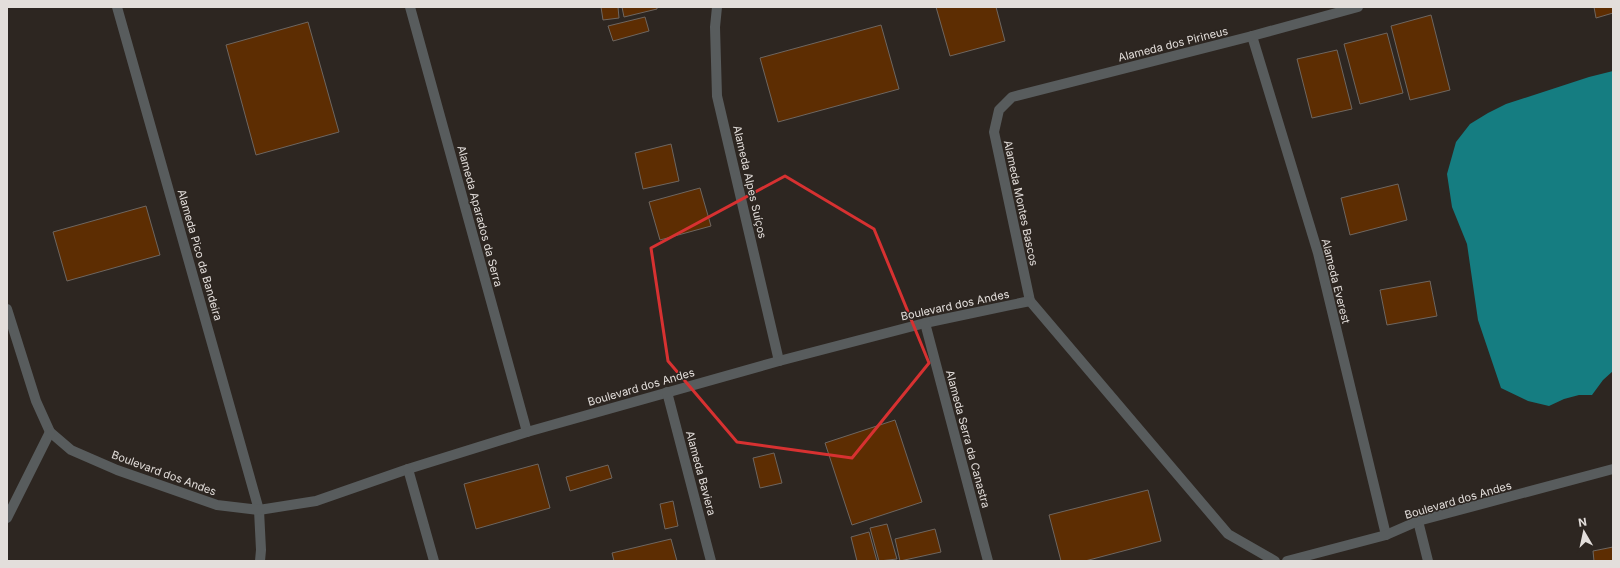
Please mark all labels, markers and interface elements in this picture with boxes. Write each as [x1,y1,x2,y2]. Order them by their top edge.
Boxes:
street label: Alameda dos Pirineus [1117,24,1230,64]
street label: Alameda Alpes Suíços [730,124,770,240]
street label: Alameda Montes Bascos [1001,139,1041,267]
street label: Alameda Aparados da Serra [454,144,506,288]
street label: Alameda Pico da Bandeira [175,188,225,322]
street label: Alameda Everest [1319,237,1353,325]
street label: Boulevard dos Andes [899,287,1011,323]
street label: Boulevard dos Andes [586,365,696,409]
street label: Alameda Serra da Canastra [943,368,993,510]
street label: Alameda Baviera [683,429,719,517]
street label: Boulevard dos Andes [110,448,219,499]
street label: Boulevard dos Andes [1403,478,1513,522]
north arrow [1564,512,1604,552]
text: N [1577,515,1588,530]

